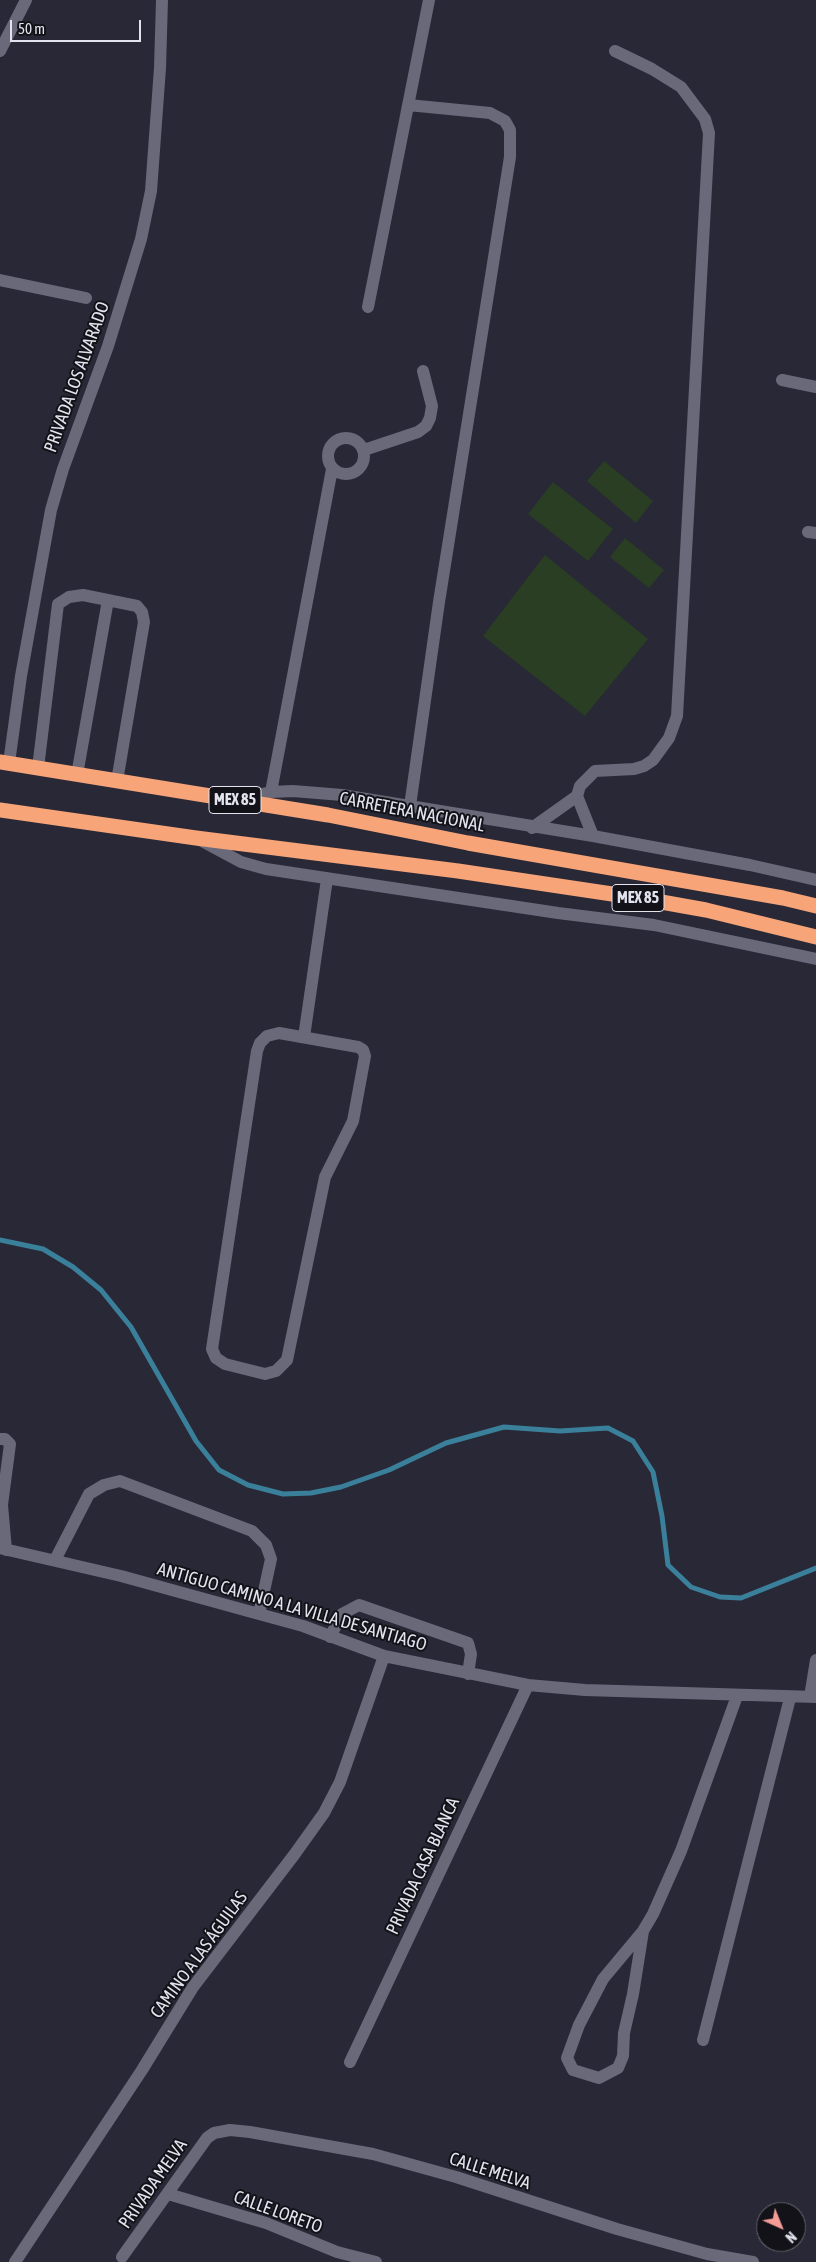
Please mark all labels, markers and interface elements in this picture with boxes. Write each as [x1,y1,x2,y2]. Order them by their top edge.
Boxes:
scale bar [12,10,144,42]
text: 50 m [18,20,45,37]
street label: PRIVADA LOS ALVARADO [40,299,114,455]
road number: MEX 85 [209,786,261,814]
street label: CARRETERA NACIONAL [338,787,486,837]
road number: MEX 85 [612,884,664,911]
street label: ANTIGUO CAMINO A LA VILLA DE SANTIAGO [155,1558,429,1656]
street label: PRIVADA CASA BLANCA [382,1794,464,1938]
street label: CAMINO A LAS ÁGUILAS [146,1887,252,2023]
street label: PRIVADA MELVA [114,2135,192,2233]
street label: CALLE MELVA [447,2148,533,2194]
street label: CALLE LORETO [231,2186,325,2238]
north arrow [756,2202,806,2252]
text: N [782,2228,799,2246]

